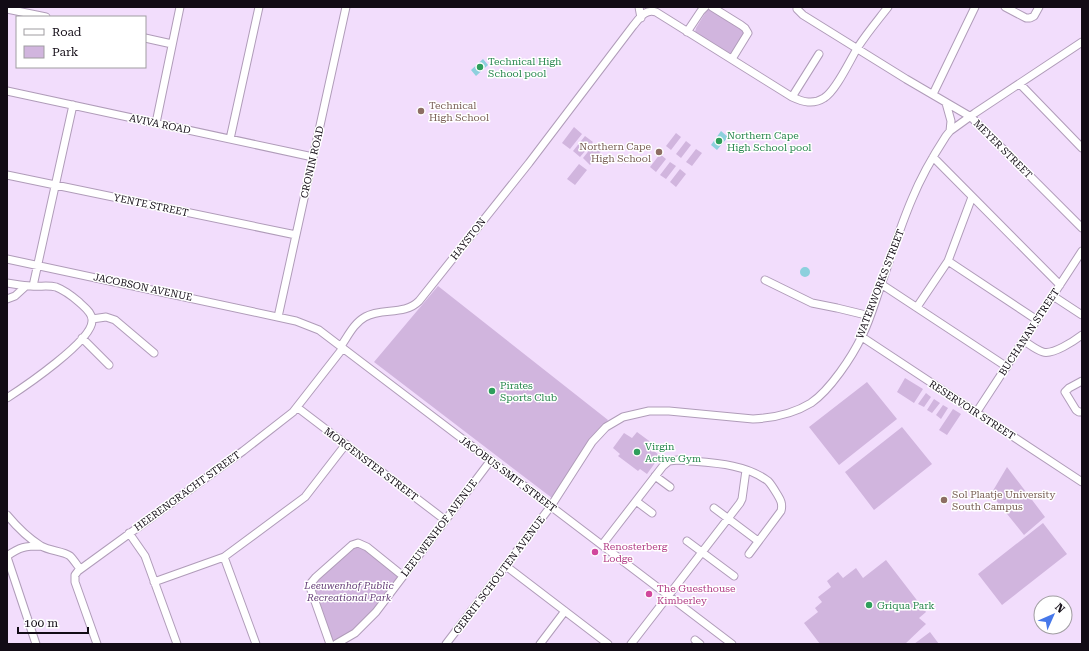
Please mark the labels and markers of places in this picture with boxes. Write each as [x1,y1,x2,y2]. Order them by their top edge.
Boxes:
place label: Technical High School pool [488,56,562,79]
marker: Technical High School pool [475,62,485,72]
place label: Technical High School [429,100,489,123]
marker: Technical High School [416,106,426,116]
place label: Northern Cape High School pool [727,130,811,153]
marker: Northern Cape High School pool [714,136,724,146]
place label: Northern Cape High School [579,141,651,164]
marker: Northern Cape High School [654,147,664,157]
place label: Pirates Sports Club [500,380,557,403]
marker: Pirates Sports Club [487,386,497,396]
place label: Virgin Active Gym [645,441,701,464]
marker: Virgin Active Gym [632,447,642,457]
place label: Sol Plaatje University South Campus [952,489,1055,512]
marker: Sol Plaatje University South Campus [939,495,949,505]
place label: Renosterberg Lodge [603,541,668,564]
marker: Renosterberg Lodge [590,547,600,557]
place label: The Guesthouse Kimberley [657,583,736,606]
marker: The Guesthouse Kimberley [644,589,654,599]
marker: Griqua Park [864,600,874,610]
place label: Griqua Park [877,600,935,611]

